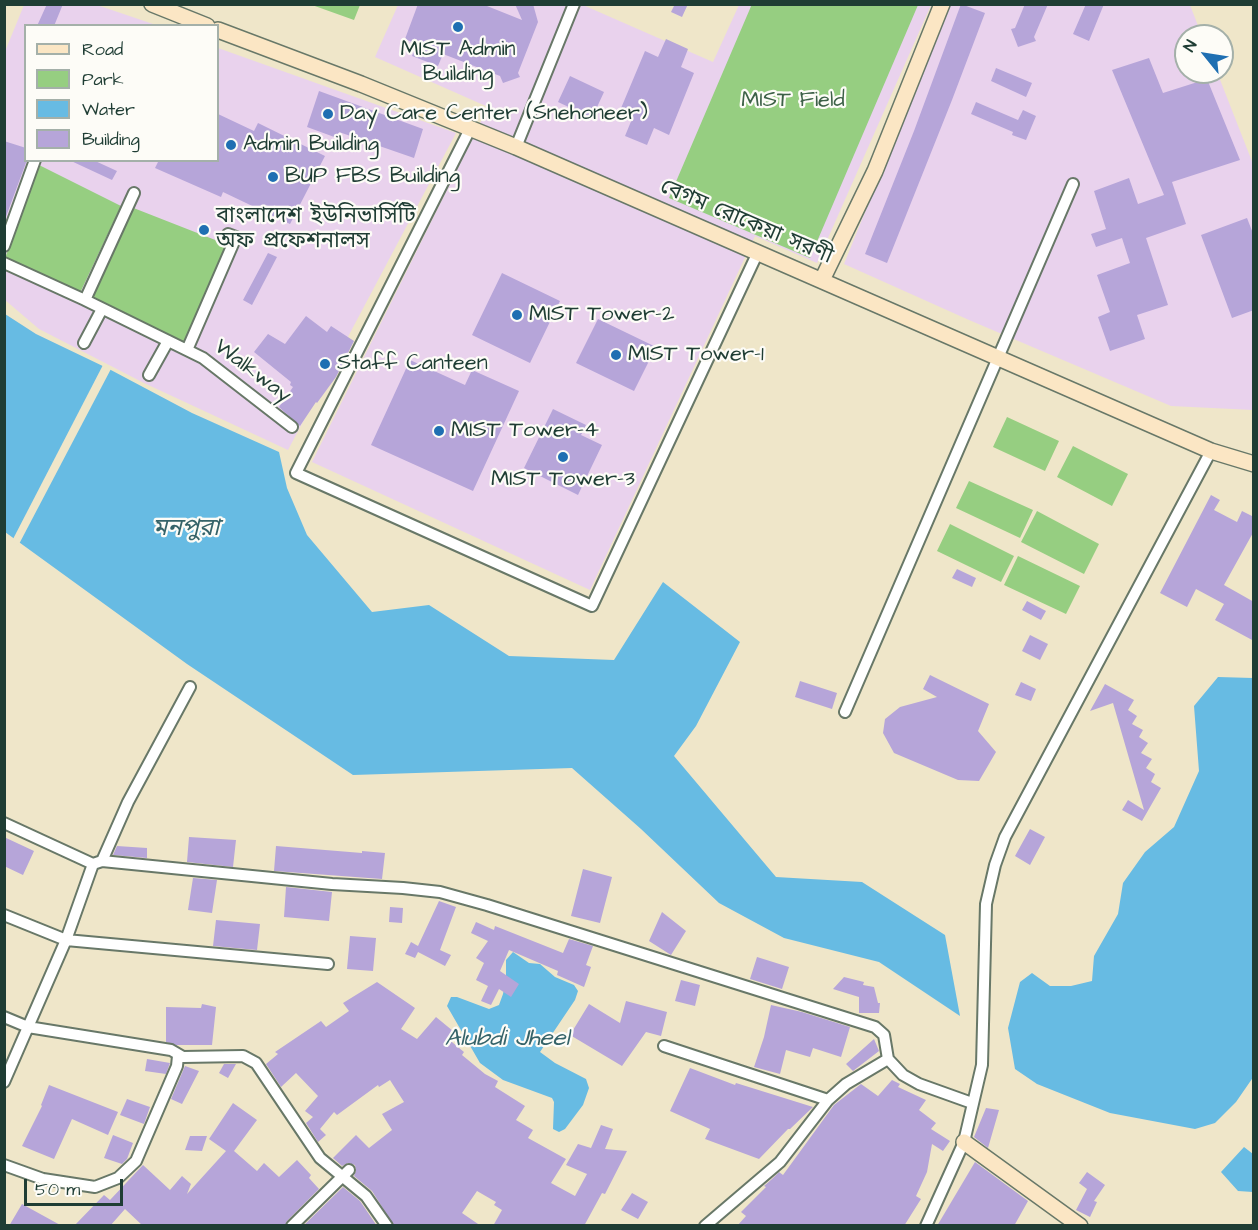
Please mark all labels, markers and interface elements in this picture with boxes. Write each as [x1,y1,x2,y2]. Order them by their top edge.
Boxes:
marker: MIST Admin Building [451,20,465,34]
legend [24,24,219,162]
north arrow [1174,24,1234,84]
text: N [1178,36,1202,56]
text: Road [82,37,123,62]
place label: MIST Admin Building [400,37,516,88]
text: Park [82,67,124,92]
park label: MIST Field [741,88,845,114]
text: Water [82,97,135,122]
place label: Day Care Center (Snehoneer) [340,101,648,127]
marker: Day Care Center (Snehoneer) [321,107,335,121]
text: Building [82,127,140,152]
place label: Admin Building [243,132,379,158]
marker: Admin Building [224,138,238,152]
place label: BUP FBS Building [285,164,460,190]
marker: BUP FBS Building [266,170,280,184]
street label: বেগম রোকেয়া সরণী [656,175,836,271]
place label: বাংলাদেশ ইউনিভার্সিটি অফ প্রফেশনালস [216,204,416,255]
marker: বাংলাদেশ ইউনিভার্সিটি অফ প্রফেশনালস [197,223,211,237]
place label: MIST Tower-2 [529,302,675,328]
marker: MIST Tower-2 [510,308,524,322]
street label: Walkway [208,334,296,410]
place label: MIST Tower-1 [628,342,764,368]
marker: MIST Tower-1 [609,348,623,362]
place label: Staff Canteen [337,351,488,377]
marker: Staff Canteen [318,357,332,371]
place label: MIST Tower-4 [451,418,599,444]
marker: MIST Tower-4 [432,424,446,438]
marker: MIST Tower-3 [556,450,570,464]
place label: MIST Tower-3 [491,467,635,493]
water label: মনপুরা [152,516,220,544]
water label: Alubdi Jheel [445,1026,569,1054]
scale bar [27,1167,126,1205]
text: 50 m [35,1177,80,1202]

